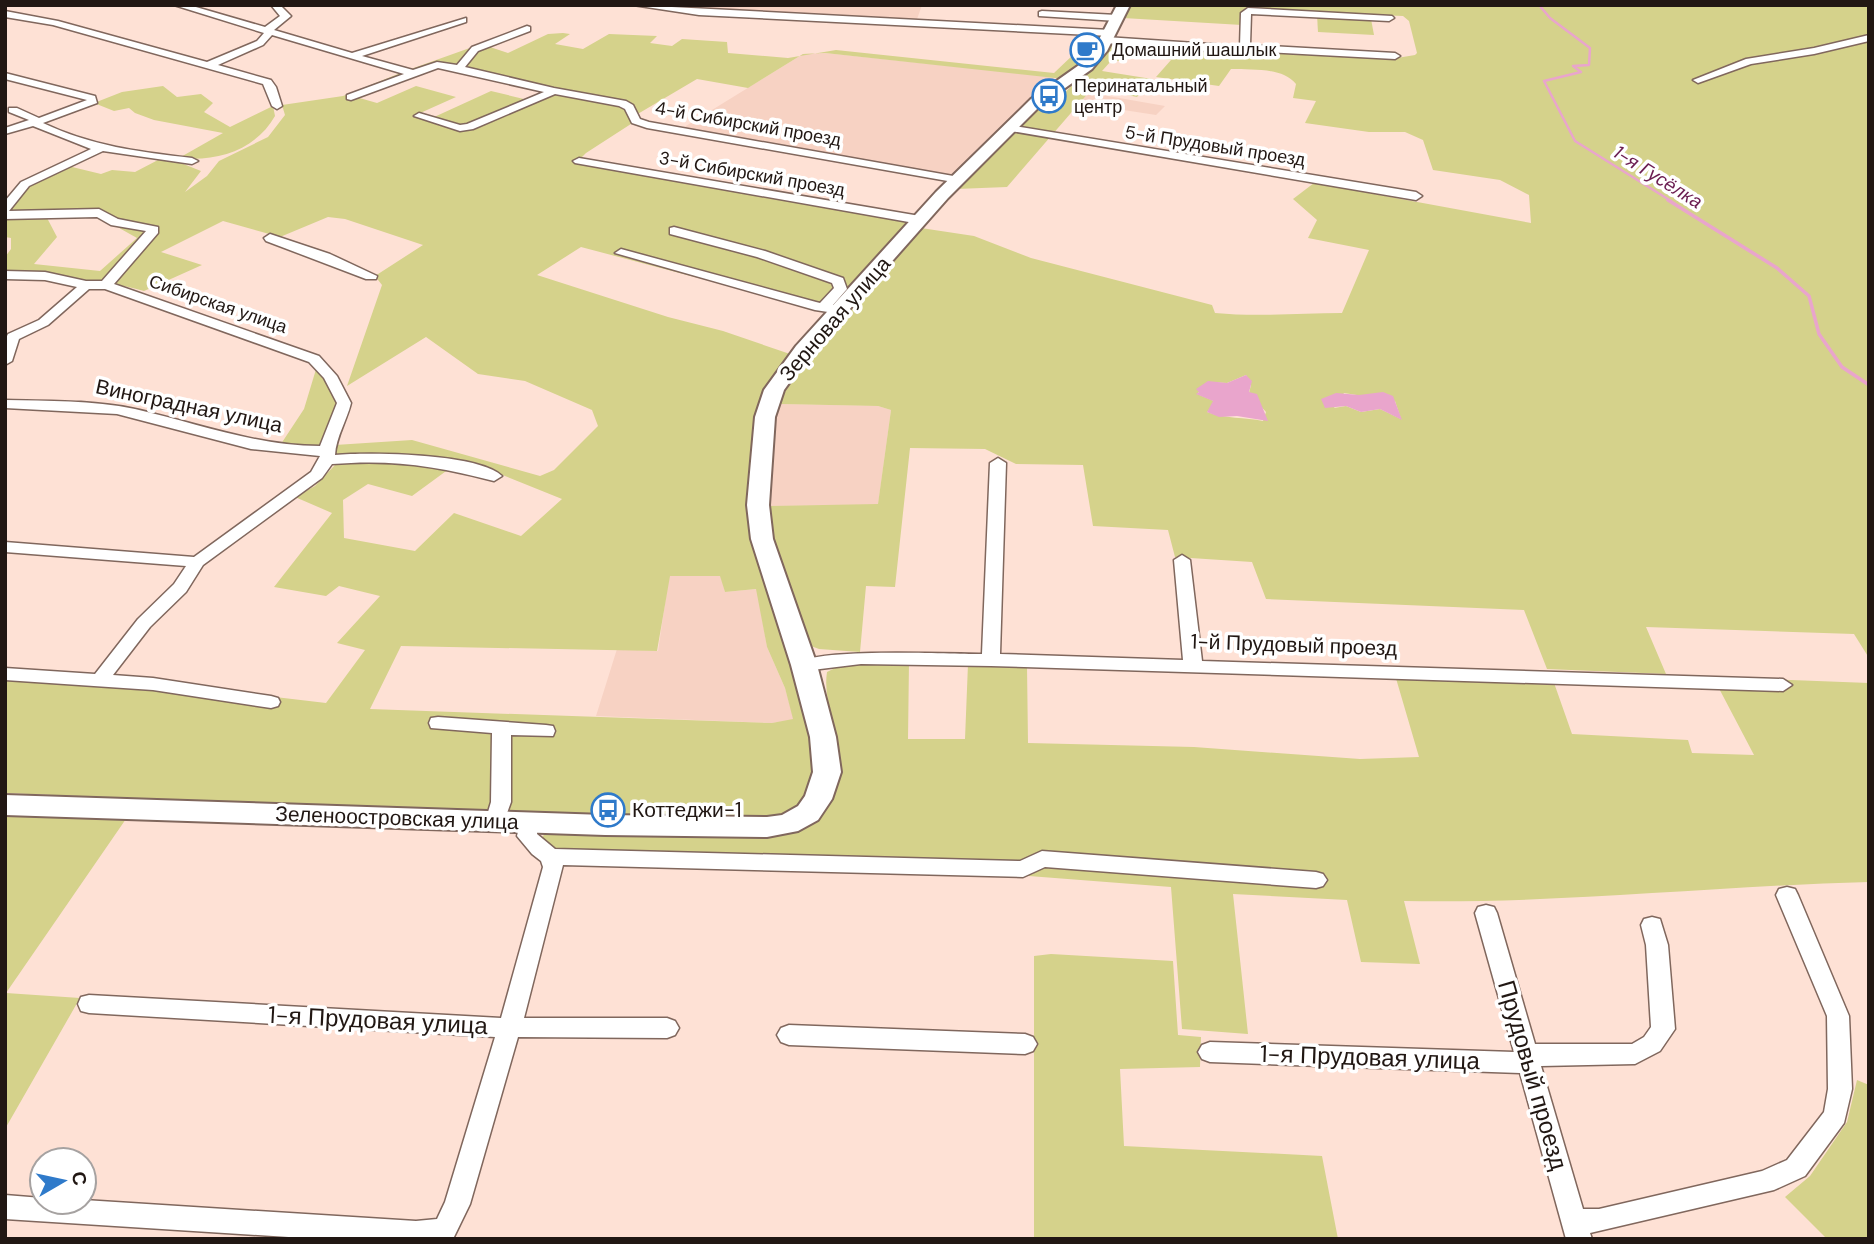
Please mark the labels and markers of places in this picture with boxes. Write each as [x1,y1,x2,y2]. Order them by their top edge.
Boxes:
cafe icon: Домашний шашлык [1068,31,1106,69]
place label: Домашний шашлык [1112,38,1276,62]
place label: Перинатальный центр [1074,74,1207,119]
bus stop icon: Перинатальный центр [1030,77,1068,115]
bus stop icon: Коттеджи-1 [589,791,627,829]
place label: Коттеджи-1 [632,796,742,824]

